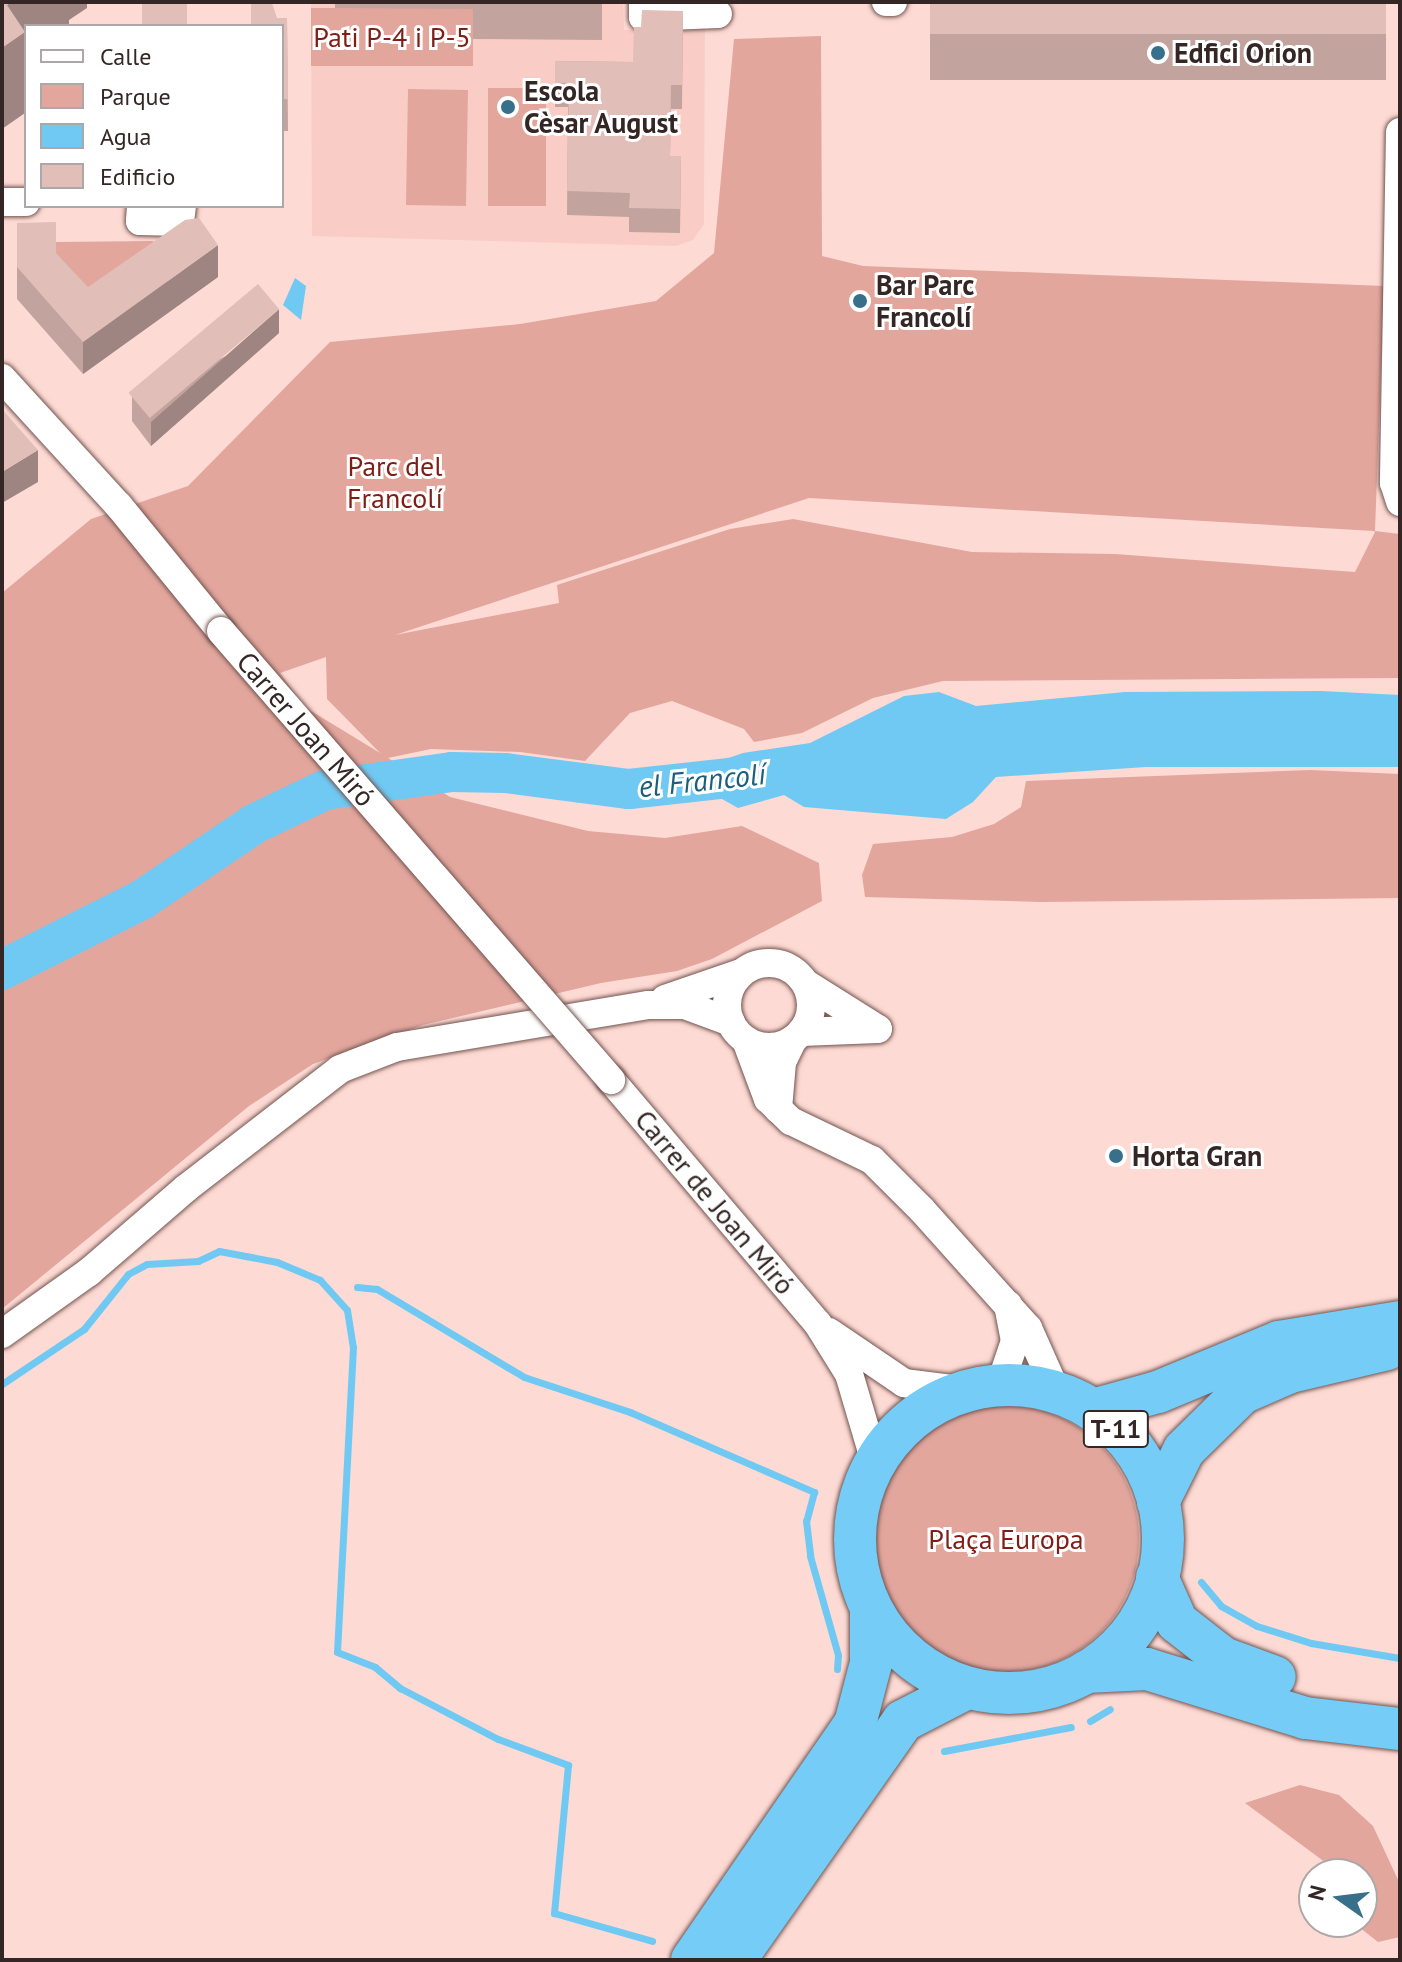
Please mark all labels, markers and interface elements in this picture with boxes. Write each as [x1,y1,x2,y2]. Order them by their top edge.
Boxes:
park label: Pati P-4 i P-5 [313,20,471,54]
legend [24,24,284,208]
place label: Edfici Orion [1174,36,1312,70]
text: Calle [100,41,151,72]
marker: Edfici Orion [1149,44,1167,62]
place label: Escola Cèsar August [524,74,679,140]
text: Parque [100,81,171,112]
marker: Escola Cèsar August [499,98,517,116]
text: Agua [100,121,151,152]
text: Edificio [100,161,175,192]
place label: Bar Parc Francolí [876,268,974,334]
marker: Bar Parc Francolí [851,292,869,310]
park label: Parc del Francolí [347,449,443,515]
street label: Carrer Joan Miró [230,645,382,813]
water label: el Francolí [637,755,767,805]
street label: Carrer de Joan Miró [628,1103,802,1301]
place label: Horta Gran [1132,1139,1263,1173]
marker: Horta Gran [1107,1147,1125,1165]
road number: T-11 [1082,1407,1150,1451]
park label: Plaça Europa [928,1522,1084,1556]
north arrow [1298,1858,1378,1938]
text: N [1301,1882,1332,1903]

